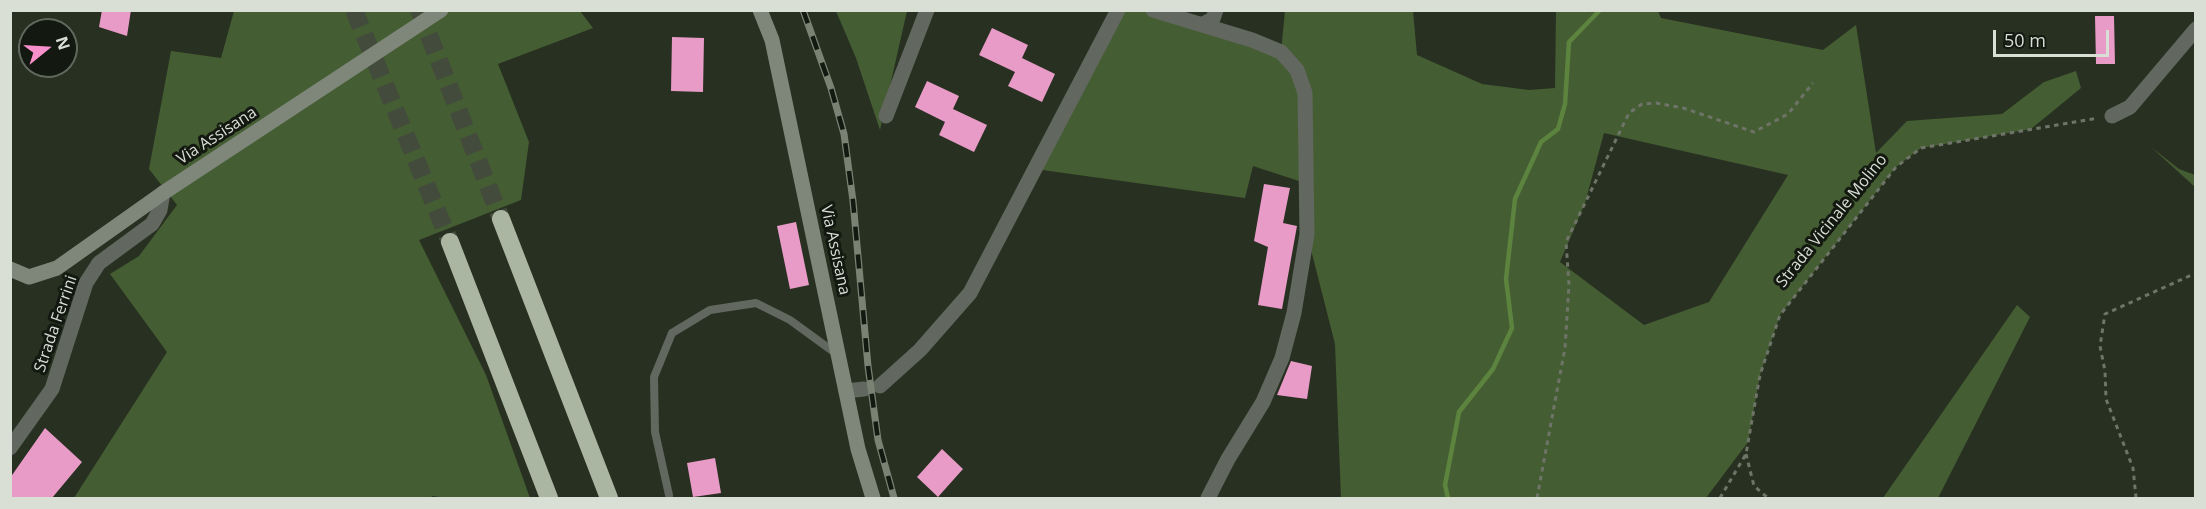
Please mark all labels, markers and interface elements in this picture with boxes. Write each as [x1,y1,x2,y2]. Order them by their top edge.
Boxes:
north arrow [18,18,78,78]
scale bar [1996,18,2112,56]
text: 50 m [2004,28,2046,52]
text: N [51,33,76,53]
street label: Via Assisana [174,103,260,169]
street label: Strada Vicinale Molino [1772,151,1892,291]
street label: Via Assisana [816,203,854,297]
street label: Strada Ferrini [30,273,82,375]

